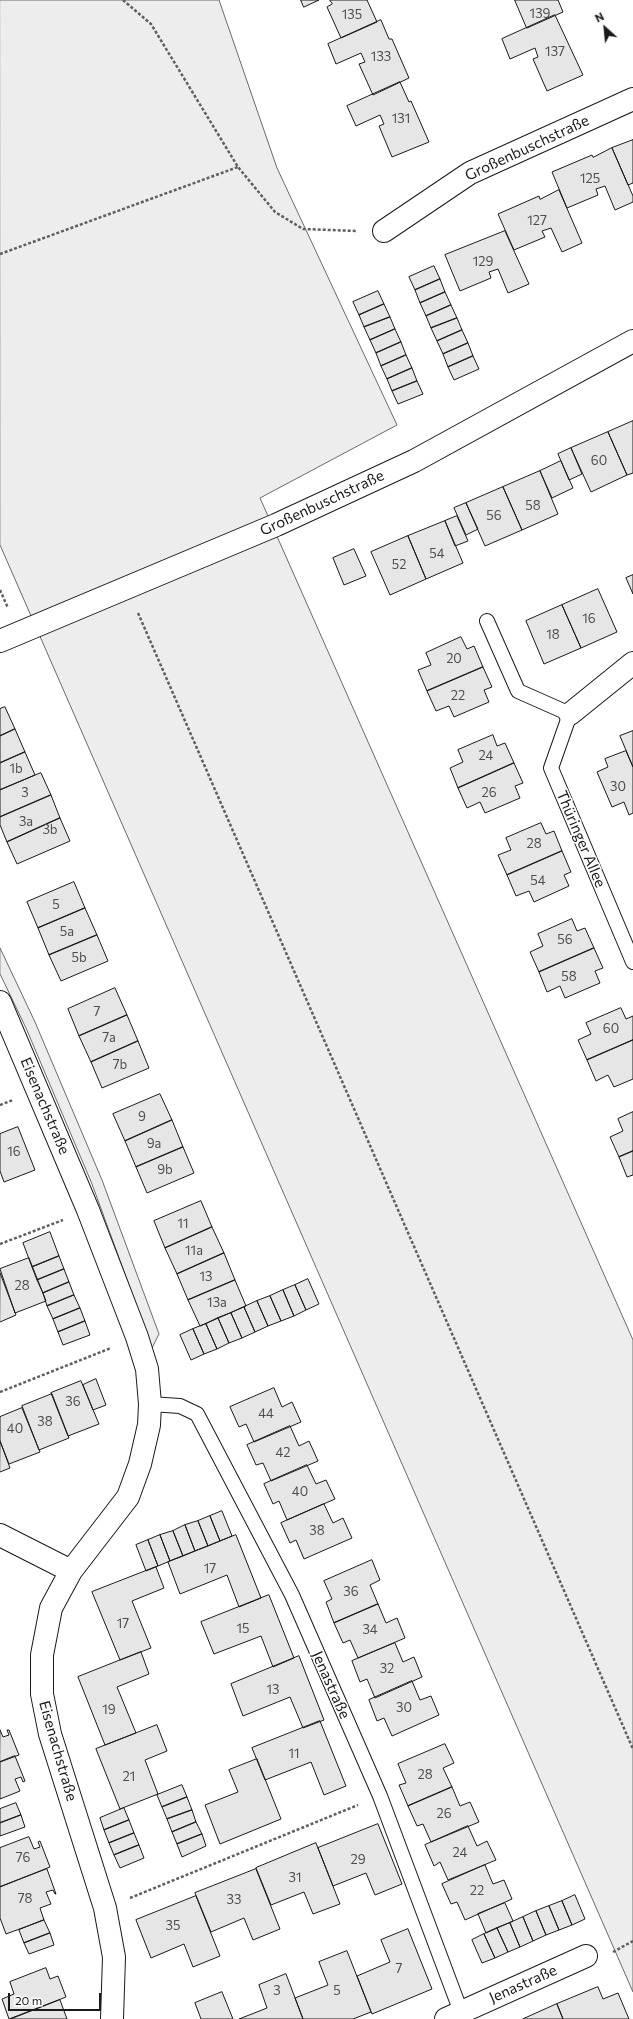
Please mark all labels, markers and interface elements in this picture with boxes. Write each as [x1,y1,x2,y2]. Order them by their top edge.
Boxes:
house number: 139 [530,6,550,22]
house number: 135 [342,7,362,23]
north arrow [585,8,625,48]
text: N [593,9,606,25]
house number: 137 [545,44,565,60]
house number: 133 [371,49,391,65]
house number: 131 [392,111,410,127]
street label: Großenbuschstraße [462,111,592,185]
house number: 125 [580,171,600,187]
house number: 127 [527,213,547,229]
house number: 129 [473,254,493,270]
house number: 60 [591,453,607,469]
street label: Großenbuschstraße [257,466,387,540]
house number: 58 [525,498,541,514]
house number: 56 [486,508,502,524]
house number: 54 [429,546,445,562]
house number: 52 [392,557,406,573]
house number: 16 [582,611,596,627]
house number: 18 [546,627,560,643]
house number: 20 [446,651,462,667]
house number: 22 [451,688,465,704]
house number: 24 [479,748,493,764]
house number: 1b [9,761,23,777]
house number: 30 [610,779,626,795]
house number: 3 [21,785,29,801]
house number: 26 [481,785,497,801]
street label: Thüringer Allee [552,788,610,890]
house number: 3a [19,814,33,830]
house number: 3b [42,822,58,838]
house number: 28 [526,836,542,852]
house number: 54 [530,873,546,889]
house number: 5 [52,897,60,913]
house number: 5a [60,924,74,940]
house number: 56 [557,932,573,948]
house number: 5b [71,950,87,966]
house number: 58 [561,969,577,985]
house number: 7 [94,1004,100,1020]
house number: 60 [603,1021,619,1037]
house number: 7a [102,1030,116,1046]
street label: Eisenachstraße [16,1055,74,1157]
house number: 7b [113,1057,127,1073]
house number: 9 [138,1109,146,1125]
house number: 9a [147,1136,161,1152]
house number: 16 [7,1144,21,1160]
house number: 9b [157,1162,173,1178]
house number: 11 [177,1216,189,1232]
house number: 11a [185,1243,203,1259]
house number: 13 [200,1269,212,1285]
house number: 28 [14,1278,30,1294]
house number: 13a [207,1295,227,1311]
house number: 36 [65,1394,81,1410]
house number: 44 [258,1406,274,1422]
house number: 38 [37,1414,53,1430]
house number: 40 [7,1421,23,1437]
house number: 42 [276,1445,290,1461]
house number: 40 [292,1484,308,1500]
house number: 38 [309,1523,325,1539]
house number: 17 [204,1561,216,1577]
house number: 36 [343,1584,359,1600]
house number: 17 [117,1616,129,1632]
house number: 15 [236,1621,250,1637]
house number: 34 [362,1622,378,1638]
street label: Jenastraße [308,1648,354,1722]
house number: 32 [380,1661,394,1677]
house number: 13 [267,1682,279,1698]
street label: Eisenachstraße [35,1699,81,1803]
house number: 30 [396,1700,412,1716]
house number: 19 [102,1702,116,1718]
house number: 11 [288,1746,300,1762]
house number: 28 [417,1767,433,1783]
house number: 21 [123,1769,135,1785]
house number: 26 [436,1806,452,1822]
house number: 24 [453,1845,467,1861]
house number: 76 [16,1850,30,1866]
house number: 29 [350,1852,366,1868]
house number: 31 [289,1870,301,1886]
house number: 22 [470,1883,484,1899]
house number: 78 [18,1891,32,1907]
house number: 33 [227,1892,241,1908]
house number: 35 [166,1918,180,1934]
house number: 7 [396,1961,402,1977]
street label: Jenastraße [486,1961,560,2007]
house number: 3 [273,1983,281,1999]
house number: 5 [333,1983,341,1999]
scale bar [10,1985,103,2011]
text: 20 m [15,1993,42,2007]

